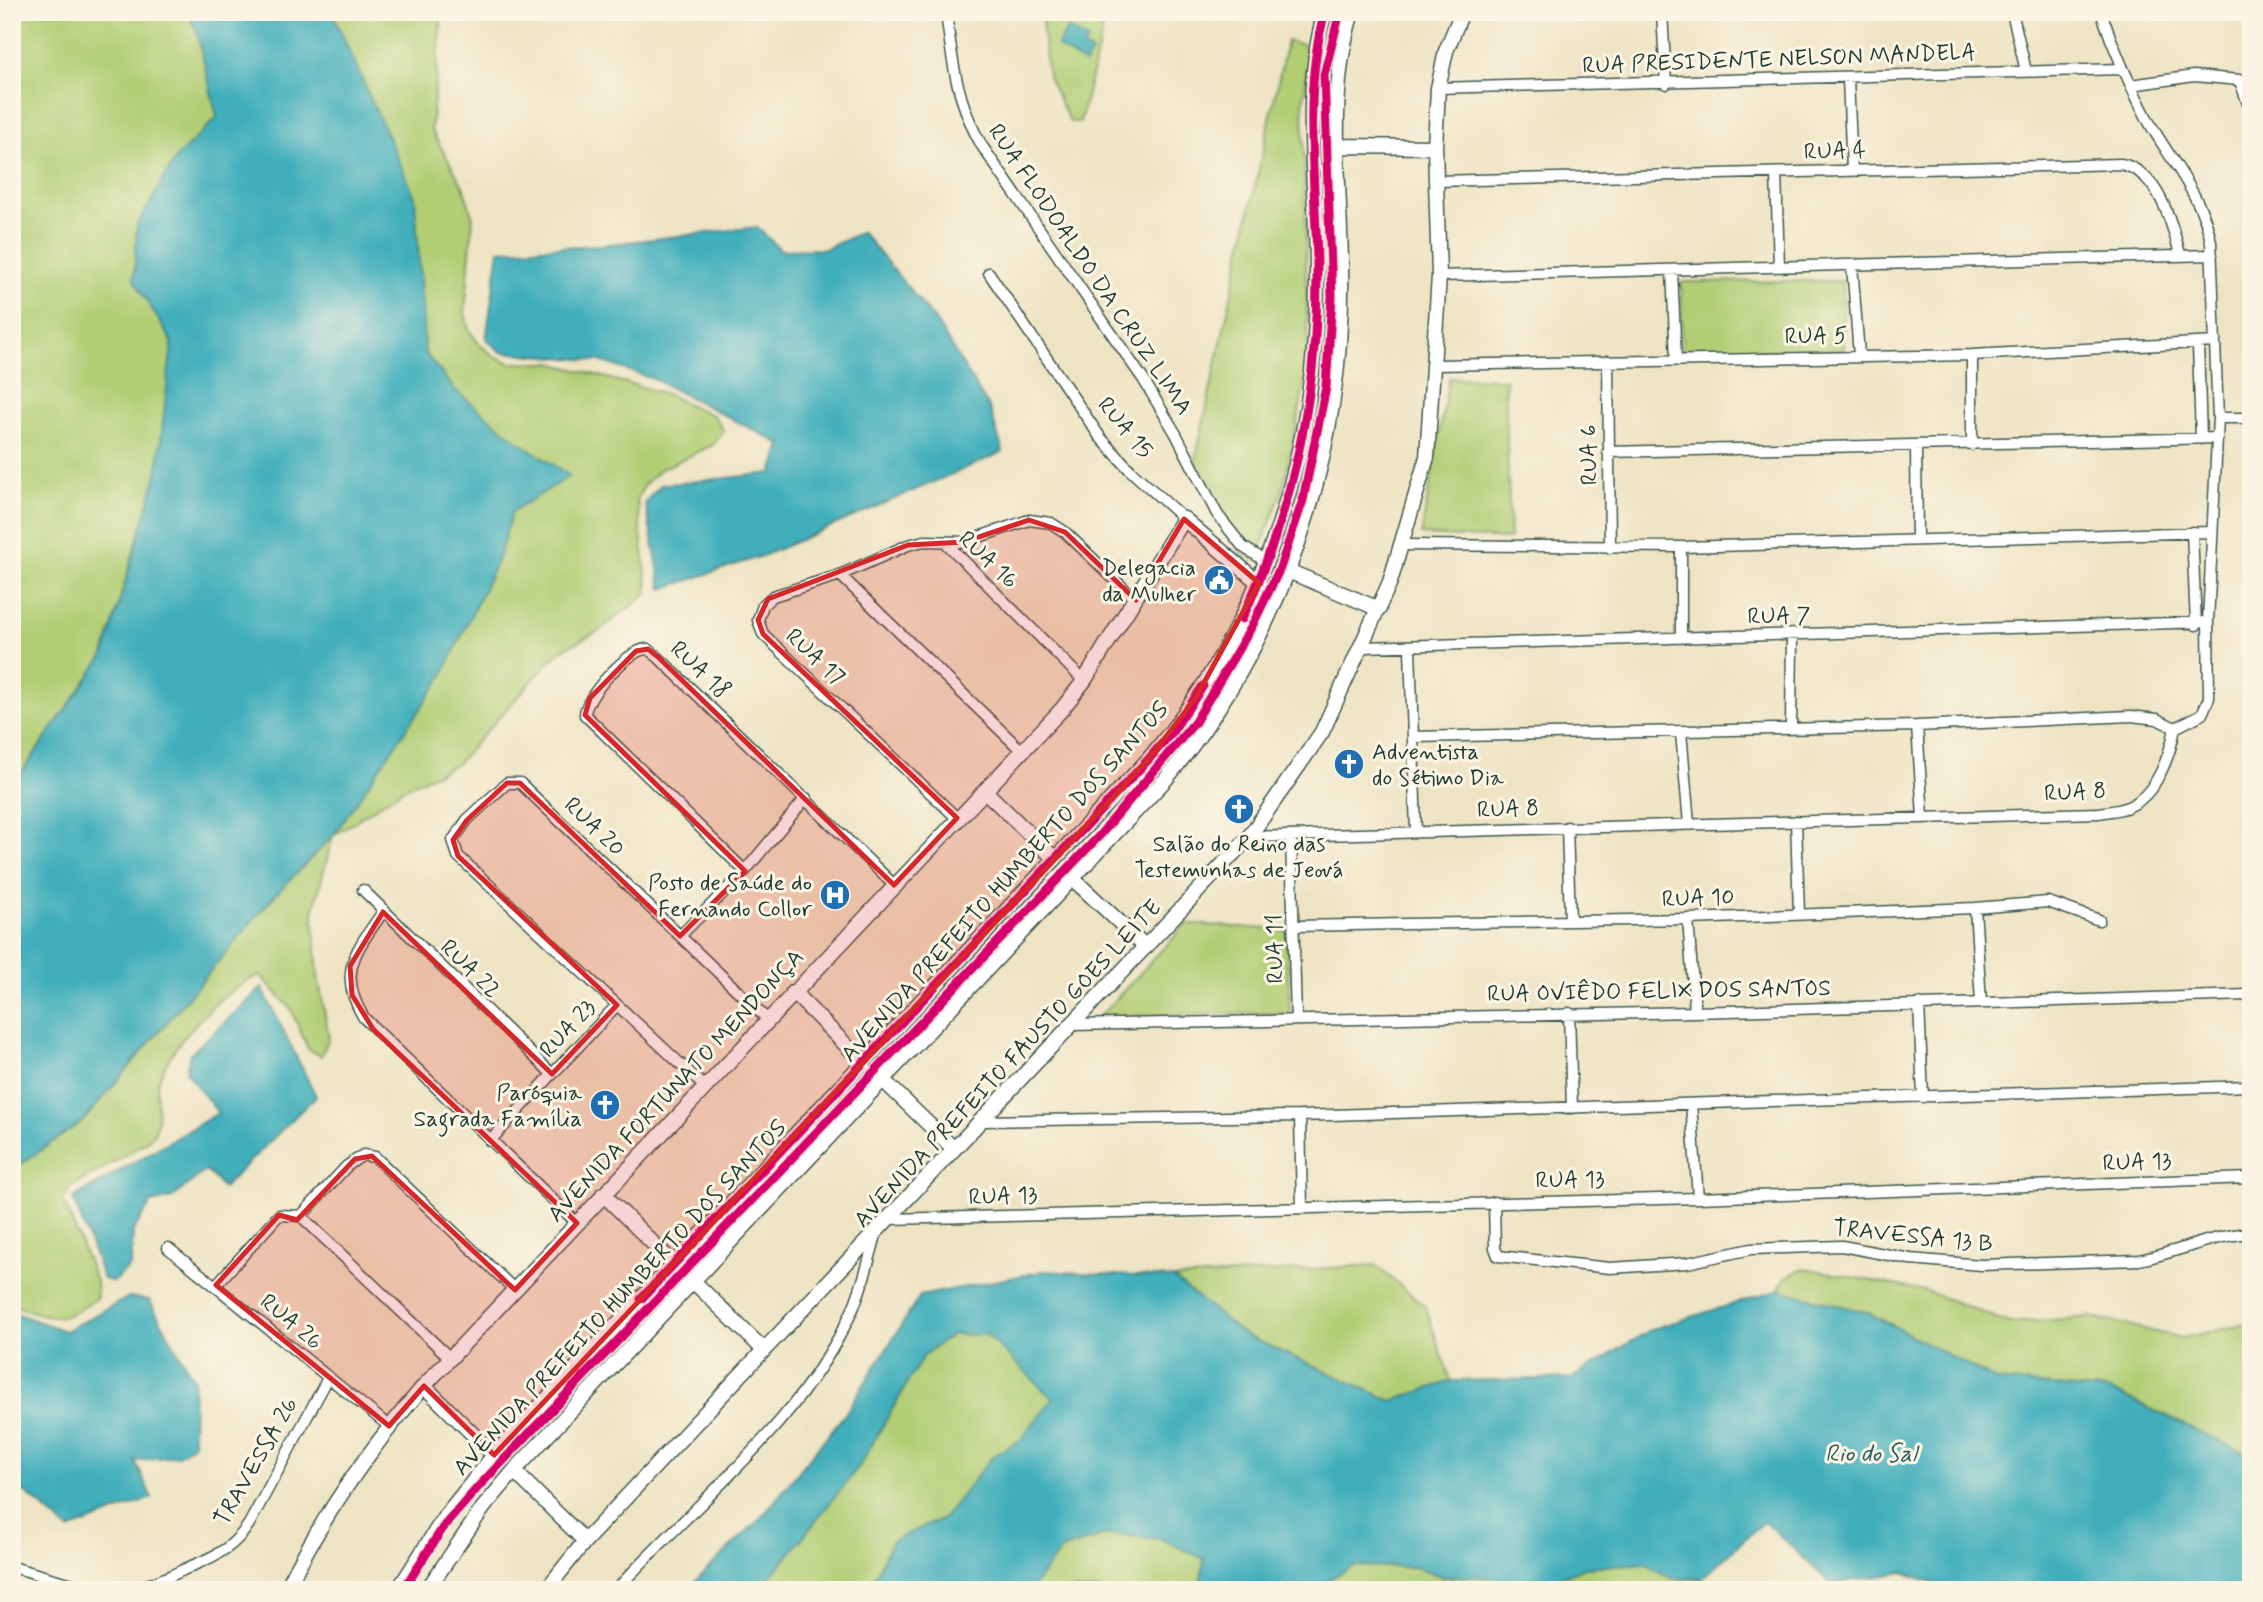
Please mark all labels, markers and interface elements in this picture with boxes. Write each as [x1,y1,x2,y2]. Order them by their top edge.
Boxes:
street label: RUA PRESIDENTE NELSON MANDELA [1582,38,1976,82]
street label: RUA FLODOALDO DA CRUZ LIMA [980,119,1198,422]
street label: RUA 4 [1803,136,1867,168]
street label: RUA 5 [1784,321,1848,353]
street label: RUA 15 [1090,391,1159,465]
street label: RUA 6 [1574,424,1606,486]
street label: RUA 16 [951,525,1024,596]
place label: Delegacia da Mulher [1102,554,1196,610]
public building icon: Delegacia da Mulher [1202,563,1236,597]
street label: RUA 7 [1747,601,1811,633]
street label: RUA 17 [778,622,851,693]
street label: RUA 18 [663,635,736,706]
street label: AVENIDA PREFEITO HUMBERTO DOS SANTOS [835,695,1176,1069]
place label: Adventista do Sétimo Dia [1372,738,1504,794]
church icon: Adventista do Sétimo Dia [1332,747,1366,781]
street label: RUA 8 [2043,776,2107,810]
street label: RUA 20 [557,791,630,864]
church icon: Salão do Reino das Testemunhas de Jeová [1222,792,1256,826]
street label: RUA 8 [1477,794,1540,826]
place label: Salão do Reino das Testemunhas de Jeová [1135,830,1343,886]
place label: Posto de Saúde do Fernando Collor [648,869,812,925]
hospital icon: Posto de Saúde do Fernando Collor [818,878,852,912]
street label: RUA 10 [1661,883,1735,915]
street label: AVENIDA PREFEITO FAUSTO GOES LEITE [848,894,1169,1235]
street label: RUA 11 [1260,914,1292,984]
street label: RUA 22 [433,933,506,1005]
street label: AVENIDA FORTUNATO MENDONÇA [542,943,811,1229]
street label: RUA OVIÊDO FELIX DOS SANTOS [1487,974,1831,1010]
street label: RUA 23 [534,993,604,1065]
place label: Paróquia Sagrada Família [414,1079,582,1137]
church icon: Paróquia Sagrada Família [588,1088,622,1122]
street label: AVENIDA PREFEITO HUMBERTO DOS SANTOS [447,1114,794,1483]
street label: RUA 13 [2102,1147,2172,1179]
street label: RUA 13 [1535,1165,1605,1197]
street label: RUA 13 [968,1181,1038,1213]
street label: TRAVESSA 13 B [1831,1214,1994,1260]
street label: RUA 26 [253,1288,328,1358]
street label: TRAVESSA 26 [208,1392,306,1532]
water label: Rio do Sal [1825,1439,1920,1470]

